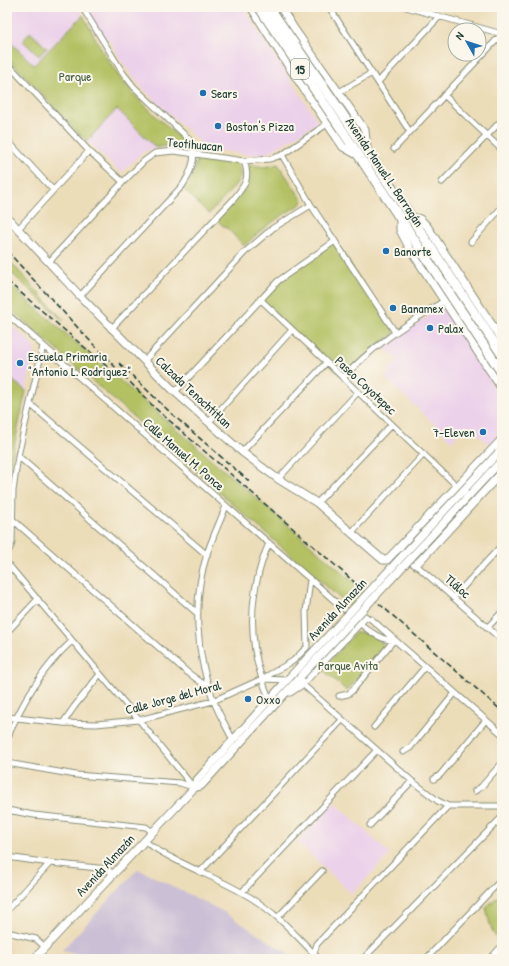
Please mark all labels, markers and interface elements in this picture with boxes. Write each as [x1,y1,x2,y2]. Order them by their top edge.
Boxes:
north arrow [447,22,487,62]
text: N [452,29,467,42]
road number: 15 [291,59,309,79]
park label: Parque [59,67,91,85]
place label: Sears [211,84,237,102]
marker: Sears [198,88,208,98]
street label: Avenida Manuel L. Barragán [342,114,428,230]
place label: Boston's Pizza [226,117,294,135]
marker: Boston's Pizza [213,121,223,131]
street label: Teotihuacan [166,133,224,155]
place label: Banorte [394,242,431,260]
marker: Banorte [381,246,391,256]
place label: Banamex [401,299,444,317]
marker: Banamex [388,303,398,313]
place label: Palax [438,319,464,337]
marker: Palax [425,323,435,333]
place label: Escuela Primaria "Antonio L. Rodriguez" [28,347,131,380]
street label: Calzada Tenochtitlan [152,352,236,432]
street label: Paseo Coyotepec [331,352,401,418]
marker: Escuela Primaria "Antonio L. Rodriguez" [15,358,25,368]
street label: Calle Manuel M. Ponce [139,414,229,494]
place label: 7-Eleven [433,423,475,441]
marker: 7-Eleven [478,427,488,437]
street label: Tláloc [441,570,475,602]
street label: Avenida Almazán [304,574,371,644]
park label: Parque Avita [318,656,378,674]
street label: Calle Jorge del Moral [123,675,223,718]
place label: Oxxo [256,690,280,708]
marker: Oxxo [243,694,253,704]
street label: Avenida Almazán [72,830,139,900]

